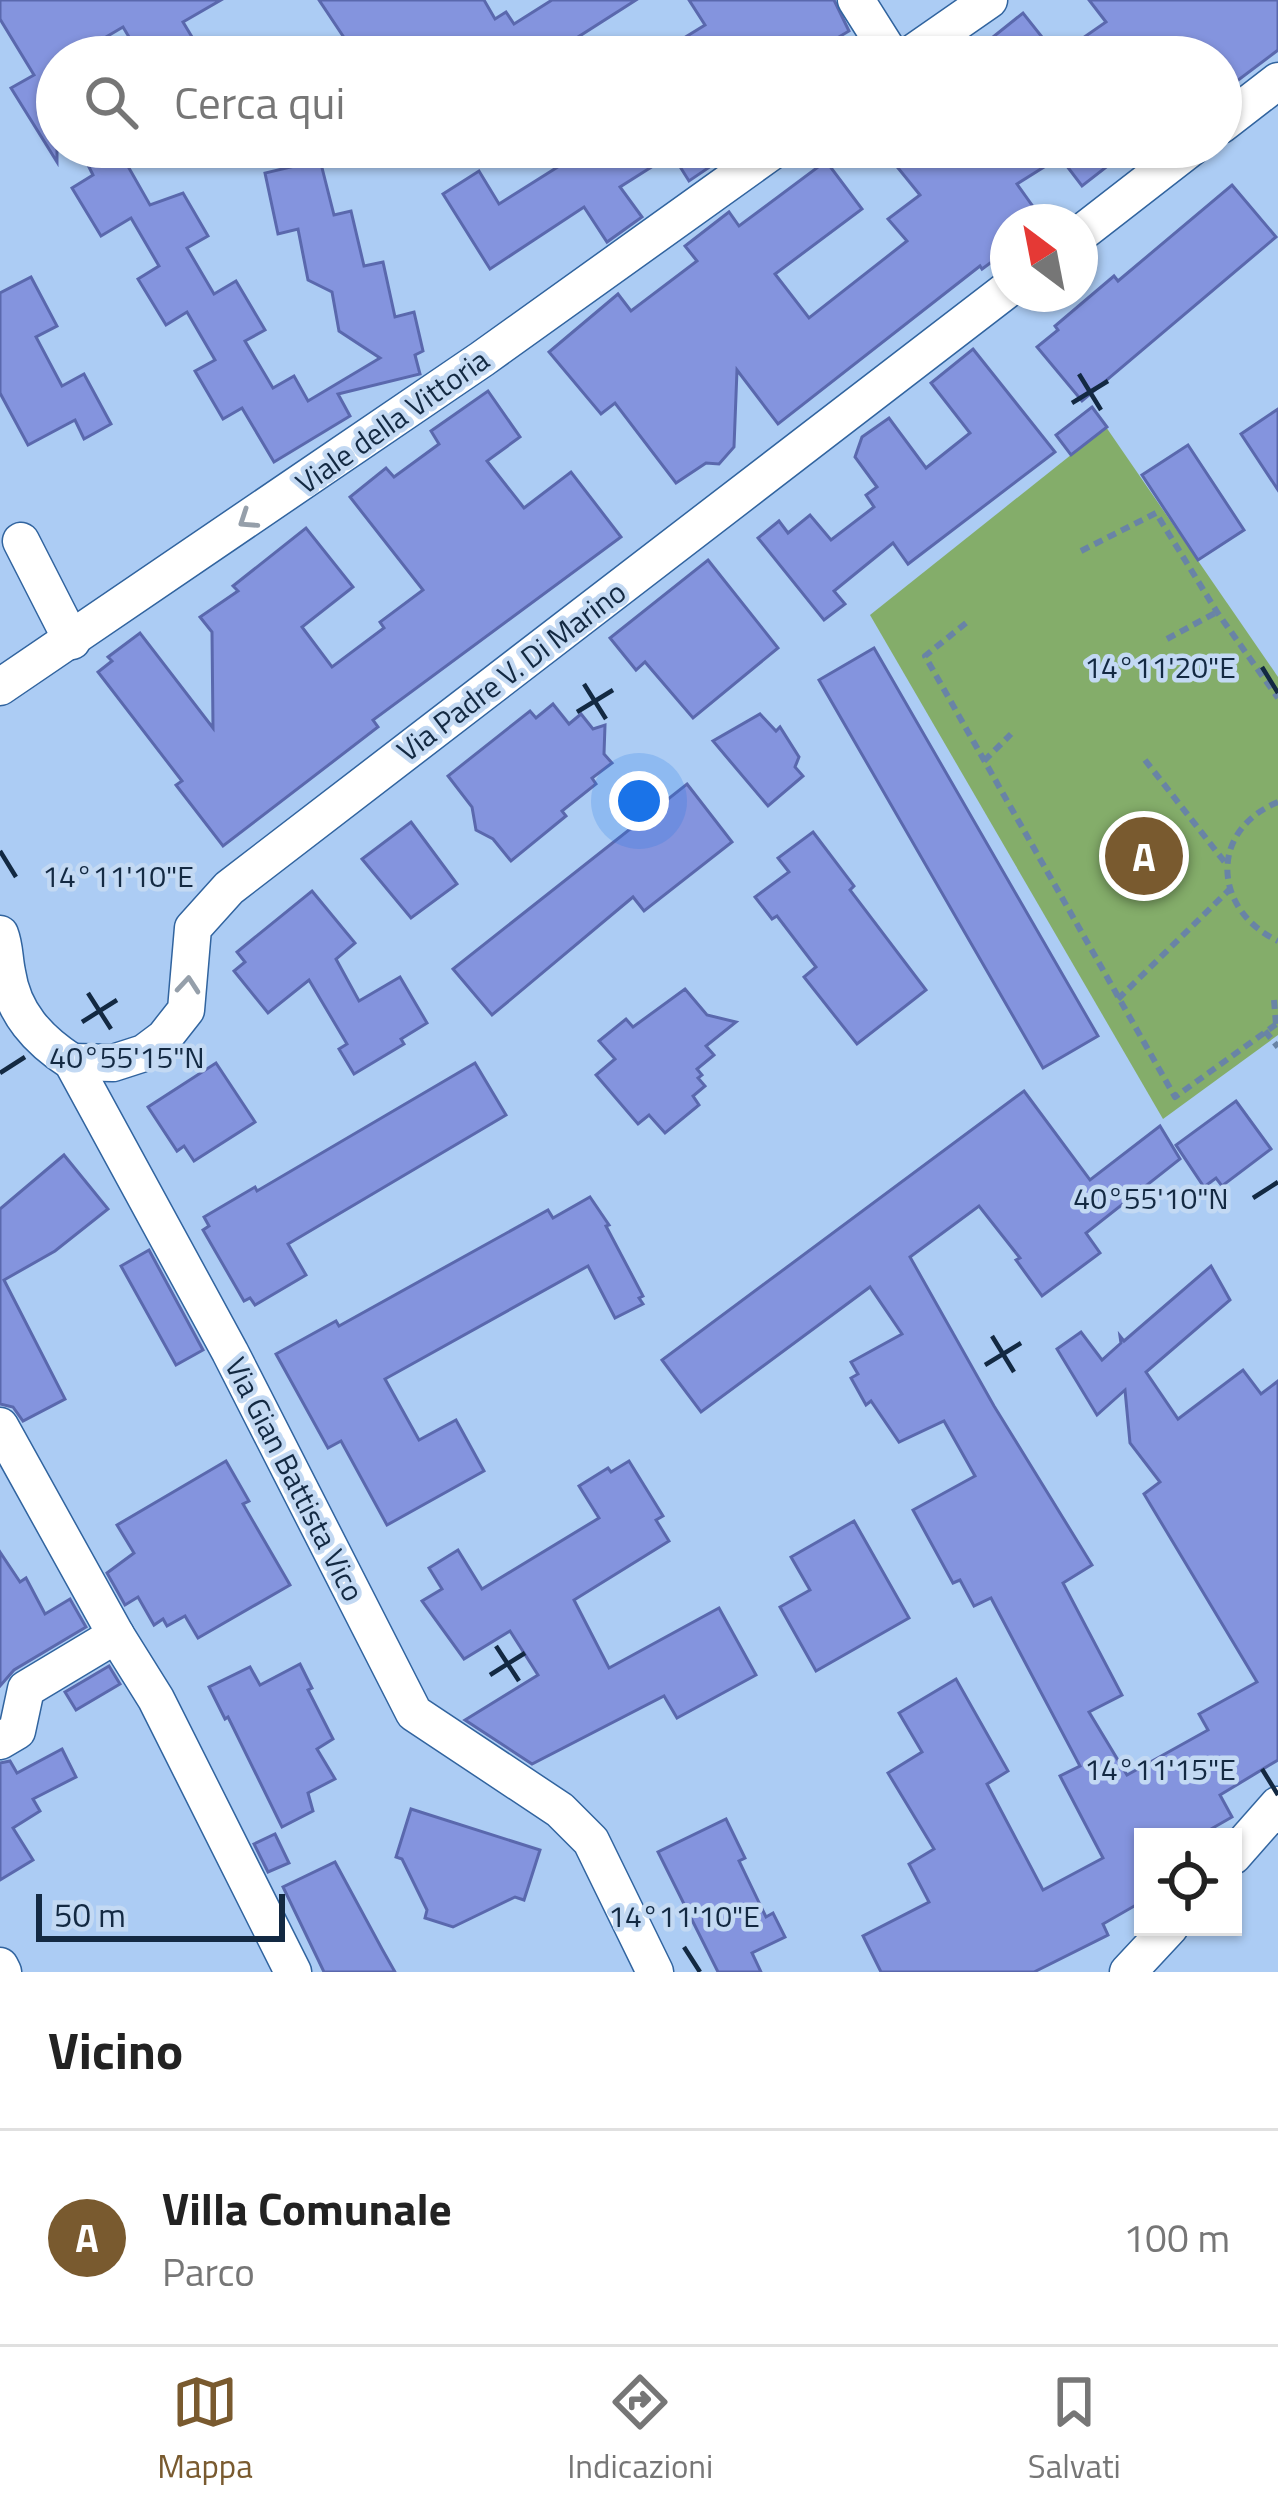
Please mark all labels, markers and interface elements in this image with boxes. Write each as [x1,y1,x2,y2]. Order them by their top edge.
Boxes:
search box [36,36,1242,168]
text: Cerca qui [174,68,345,136]
icon: search [78,69,144,135]
north arrow [990,204,1098,312]
street label: Viale della Vittoria [286,337,498,505]
one-way arrow [238,506,260,528]
street label: Via Padre V. Di Marino [387,569,635,773]
text: 14°11'20"E [1084,644,1236,690]
your location [609,771,669,831]
pin: A [1105,811,1183,901]
text: 14°11'10"E [42,853,194,899]
one-way arrow [175,975,200,994]
text: 40°55'15"N [49,1034,205,1080]
text: 40°55'10"N [1073,1175,1229,1221]
street label: Via Gian Battista Vico [214,1349,376,1609]
text: 14°11'15"E [1084,1746,1236,1792]
map controls [1134,1828,1242,1936]
button: locate [1134,1828,1242,1936]
scale bar [36,1888,285,1941]
text: 50 m [54,1890,126,1940]
text: 14°11'10"E [608,1893,760,1939]
text: Vicino [48,2011,183,2089]
text: Villa Comunale [162,2174,452,2242]
text: A [75,2208,99,2267]
text: 100 m [1123,2208,1230,2267]
text: Parco [162,2242,255,2301]
tab: Mappa [157,2369,253,2491]
tab: Indicazioni [567,2369,713,2491]
tab: Salvati [1028,2369,1121,2491]

